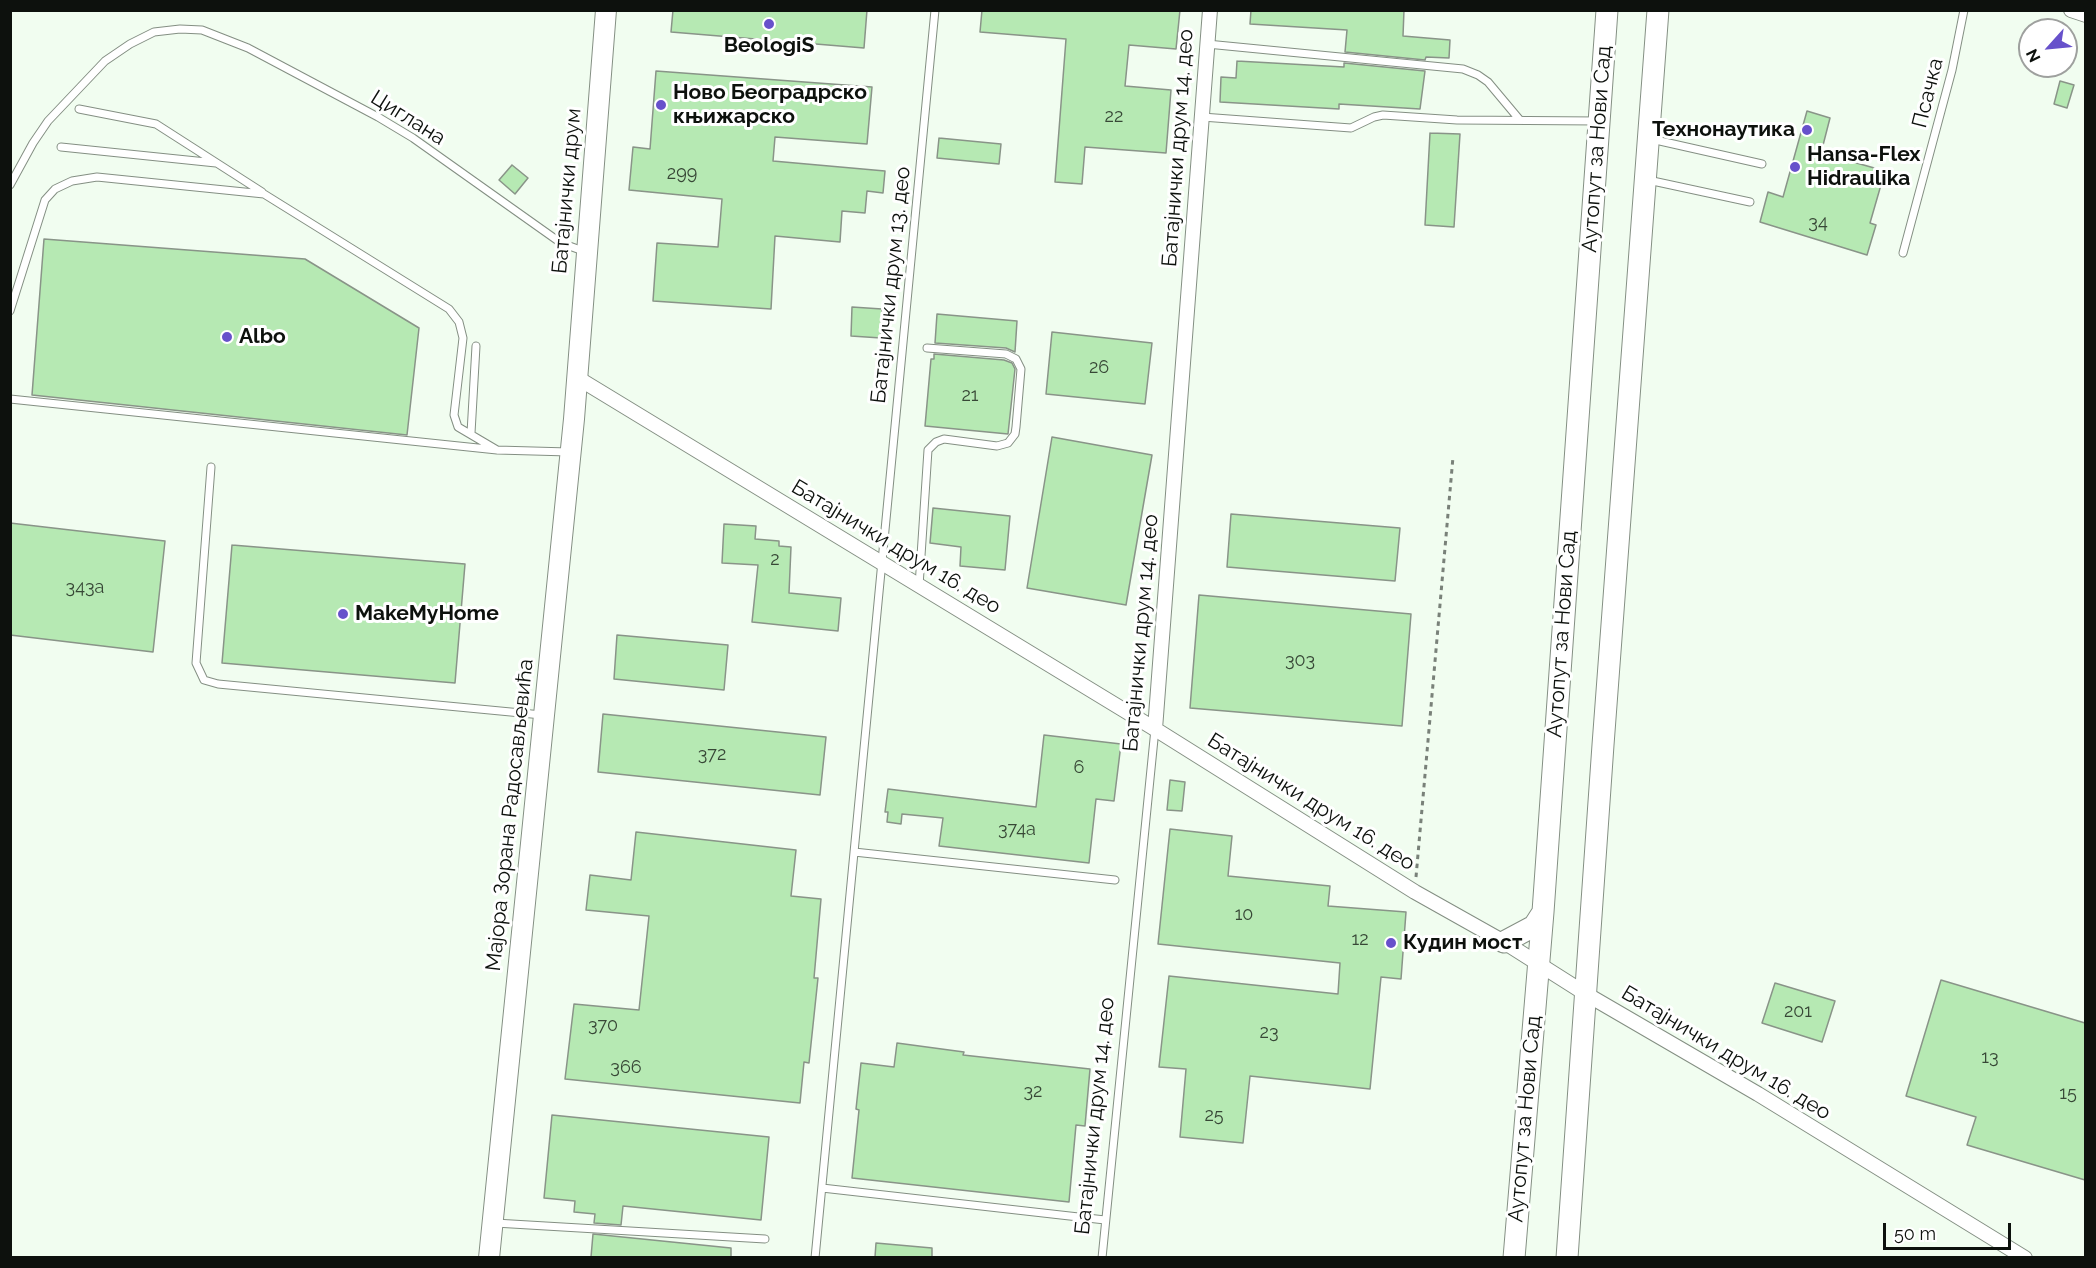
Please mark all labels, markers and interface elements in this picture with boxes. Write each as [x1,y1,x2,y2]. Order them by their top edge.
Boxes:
marker: BeologiS [762,17,776,31]
north arrow [2018,18,2078,78]
street label: Батајнички друм 14. део [1157,28,1199,268]
place label: BeologiS [724,33,814,59]
street label: Аутопут за Нови Сад [1577,45,1617,253]
text: N [2022,46,2045,65]
street label: Псачка [1907,55,1949,131]
place label: Ново Београдрско књижарско [673,80,867,130]
street label: Циглана [366,85,450,151]
marker: Ново Београдрско књижарско [654,98,668,112]
house number: 22 [1105,106,1123,128]
street label: Батајнички друм [547,107,587,275]
place label: Технонаутика [1652,117,1795,143]
marker: Технонаутика [1800,123,1814,137]
place label: Hansa-Flex Hidraulika [1807,142,1920,192]
marker: Hansa-Flex Hidraulika [1788,160,1802,174]
house number: 299 [667,163,697,185]
street label: Батајнички друм 13. део [866,165,916,405]
house number: 34 [1808,212,1828,234]
place label: Albo [239,324,286,350]
marker: Albo [220,330,234,344]
house number: 26 [1089,357,1109,379]
house number: 21 [961,385,979,407]
street label: Батајнички друм 16. део [787,475,1005,619]
street label: Батајнички друм 14. део [1118,513,1164,753]
street label: Аутопут за Нови Сад [1542,530,1582,738]
house number: 2 [770,549,780,571]
house number: 343a [66,577,104,599]
place label: MakeMyHome [355,601,499,627]
marker: MakeMyHome [336,607,350,621]
house number: 303 [1285,650,1315,672]
street label: Мајора Зорана Радосављевића [481,658,539,972]
street label: Батајнички друм 16. део [1203,728,1419,876]
house number: 372 [698,744,726,766]
house number: 6 [1074,757,1084,779]
house number: 374a [998,819,1036,841]
house number: 10 [1235,904,1253,926]
house number: 12 [1351,929,1369,951]
place label: Кудин мост [1403,930,1522,956]
marker: Кудин мост [1384,936,1398,950]
street label: Батајнички друм 16. део [1617,981,1835,1125]
street label: Батајнички друм 14. део [1070,996,1120,1236]
house number: 201 [1784,1001,1812,1023]
house number: 370 [588,1015,618,1037]
street label: Аутопут за Нови Сад [1503,1015,1547,1223]
house number: 23 [1260,1022,1278,1044]
house number: 13 [1981,1047,1999,1069]
house number: 366 [610,1057,642,1079]
house number: 32 [1024,1081,1042,1103]
house number: 15 [2059,1083,2077,1105]
house number: 25 [1204,1105,1224,1127]
scale bar [1886,1211,2014,1249]
text: 50 m [1894,1223,1936,1244]

